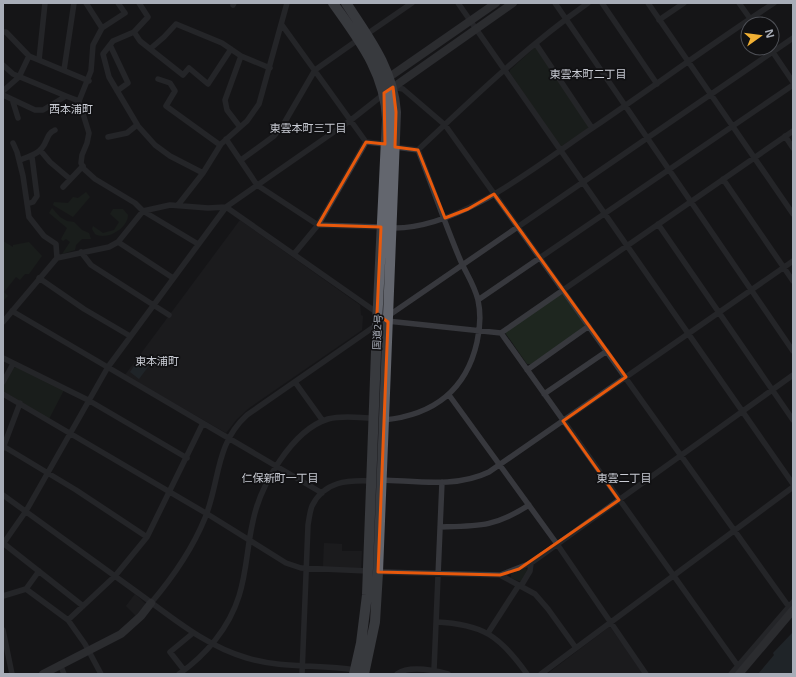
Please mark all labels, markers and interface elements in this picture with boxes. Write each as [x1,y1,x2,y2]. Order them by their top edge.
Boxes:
north arrow [740,16,780,56]
text: N [762,27,779,40]
district label: 東雲本町二丁目 [550,66,627,81]
district label: 西本浦町 [49,101,93,116]
district label: 東雲本町三丁目 [270,120,347,135]
street label: 国道2号 [369,314,385,350]
district label: 東本浦町 [135,353,179,368]
district label: 仁保新町一丁目 [242,470,319,485]
district label: 東雲二丁目 [597,470,652,485]

